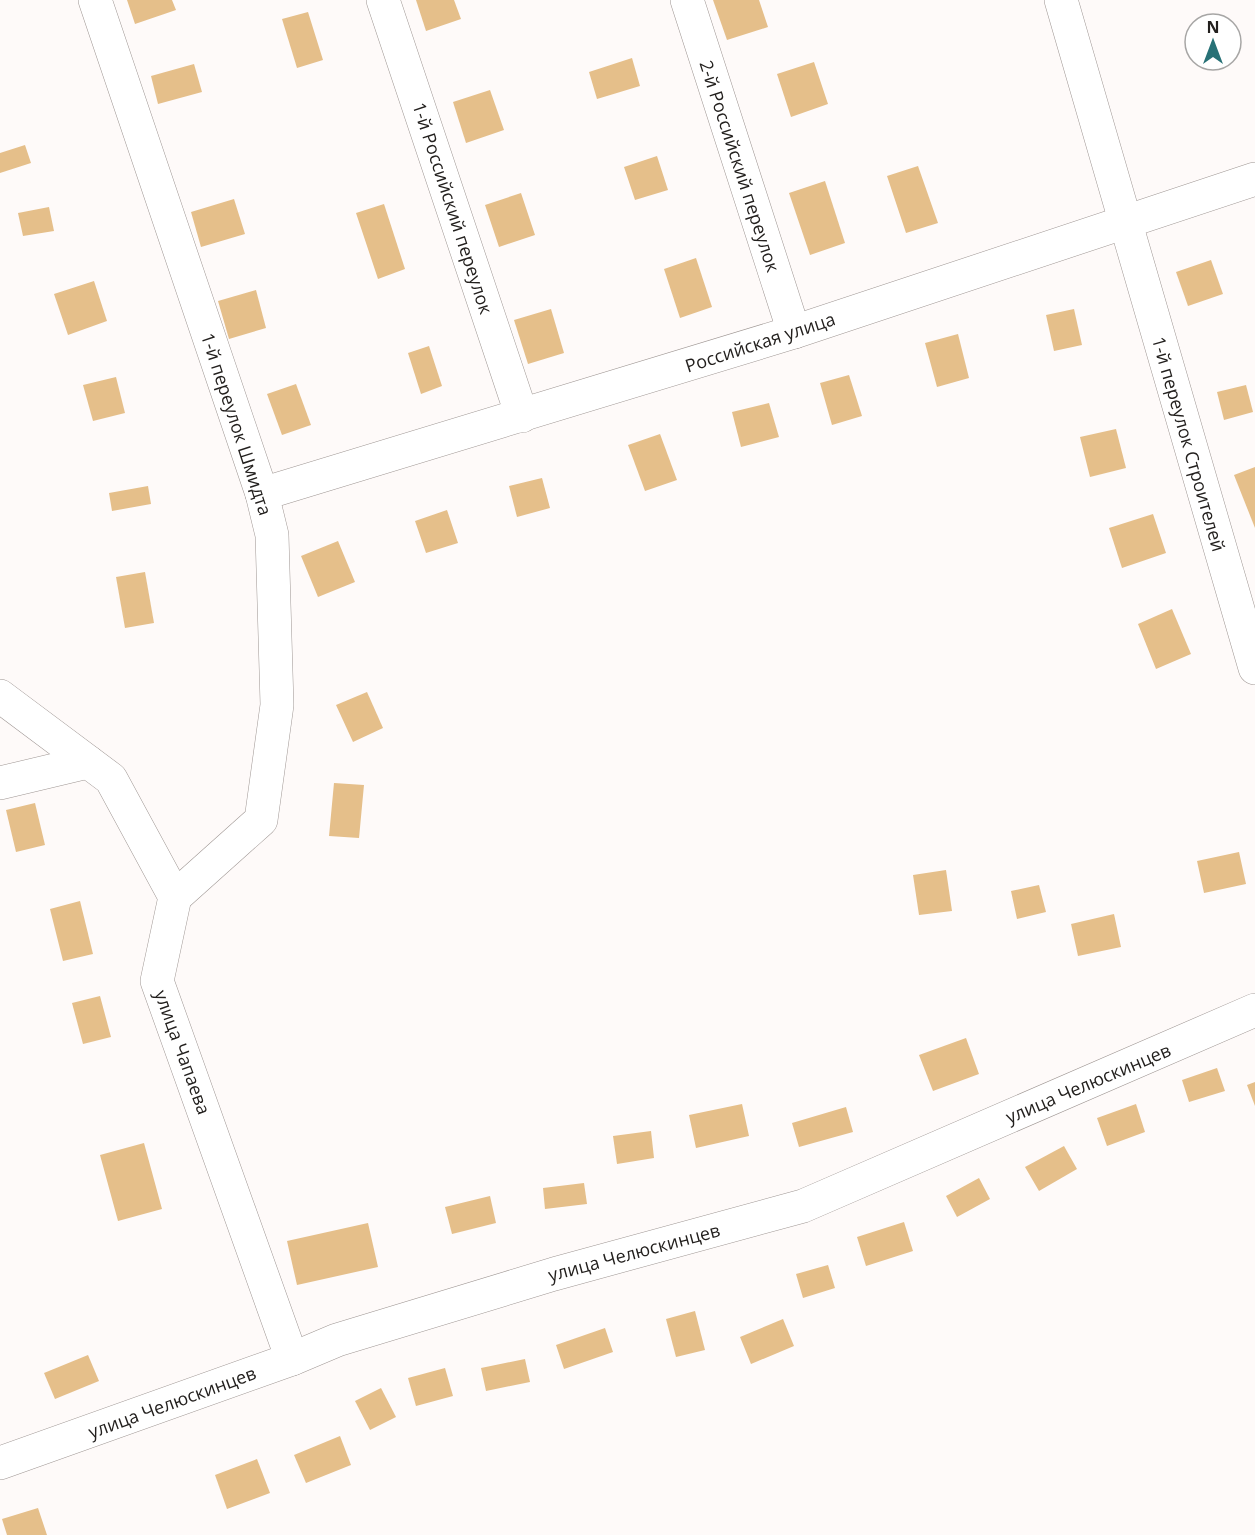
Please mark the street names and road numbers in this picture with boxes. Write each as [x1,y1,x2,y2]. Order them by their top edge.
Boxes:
street label: 2-й Российский переулок [694,57,786,276]
street label: 1-й Российский переулок [407,99,499,318]
street label: Российская улица [682,306,838,378]
street label: 1-й переулок Шмидта [196,330,278,518]
street label: 1-й переулок Строителей [1147,334,1231,554]
street label: улица Чапаева [149,986,217,1118]
street label: улица Челюскинцев [1002,1037,1174,1129]
street label: улица Челюскинцев [545,1218,723,1286]
street label: улица Челюскинцев [85,1360,259,1444]

